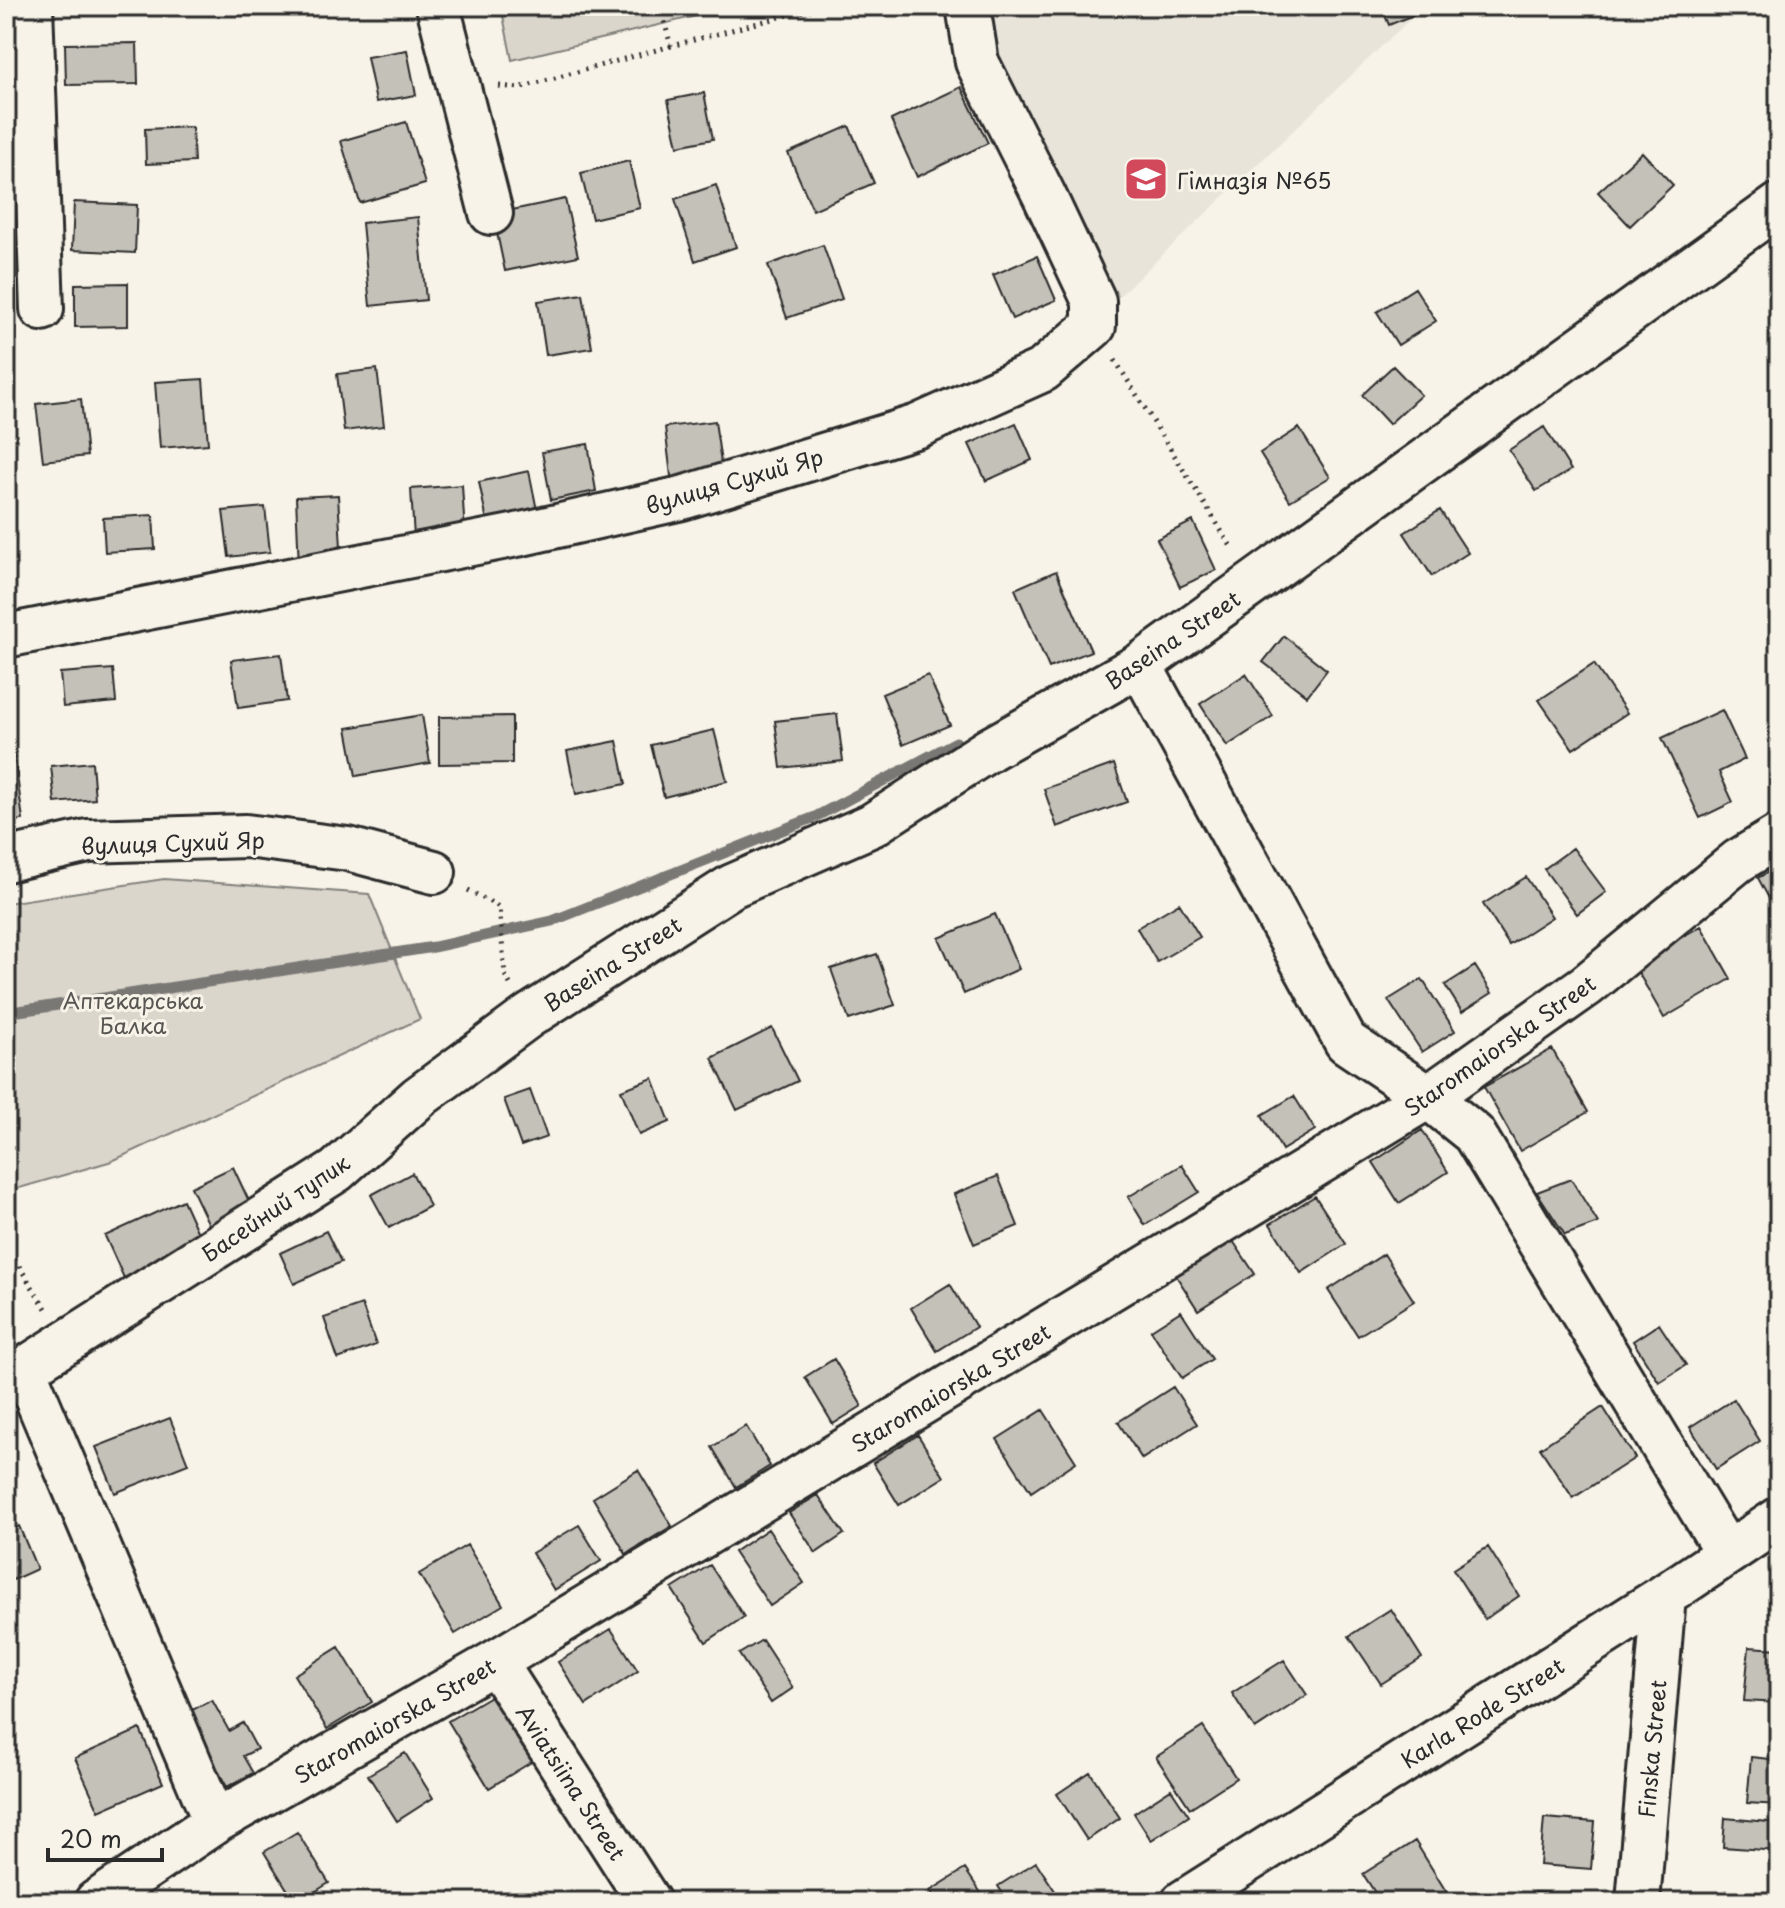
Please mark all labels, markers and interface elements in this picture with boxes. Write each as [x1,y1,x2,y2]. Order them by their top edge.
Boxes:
school or university icon: Гімназія №65 [1122,155,1170,203]
place label: Гімназія №65 [1177,163,1332,196]
street label: вулиця Сухий Яр [641,439,827,521]
street label: Baseina Street [1098,581,1246,697]
street label: вулиця Сухий Яр [81,822,265,862]
street label: Baseina Street [537,907,687,1019]
street label: Staromaiorska Street [1396,966,1602,1124]
park label: Аптекарська Балка [63,983,204,1041]
street label: Басейний тупик [195,1145,356,1269]
street label: Staromaiorska Street [844,1314,1056,1460]
street label: Karla Rode Street [1394,1648,1570,1776]
street label: Staromaiorska Street [287,1649,501,1791]
street label: Finska Street [1629,1679,1673,1819]
street label: Aviatsiina Street [509,1698,635,1866]
scale bar [48,1812,162,1862]
text: 20 m [60,1820,122,1856]

